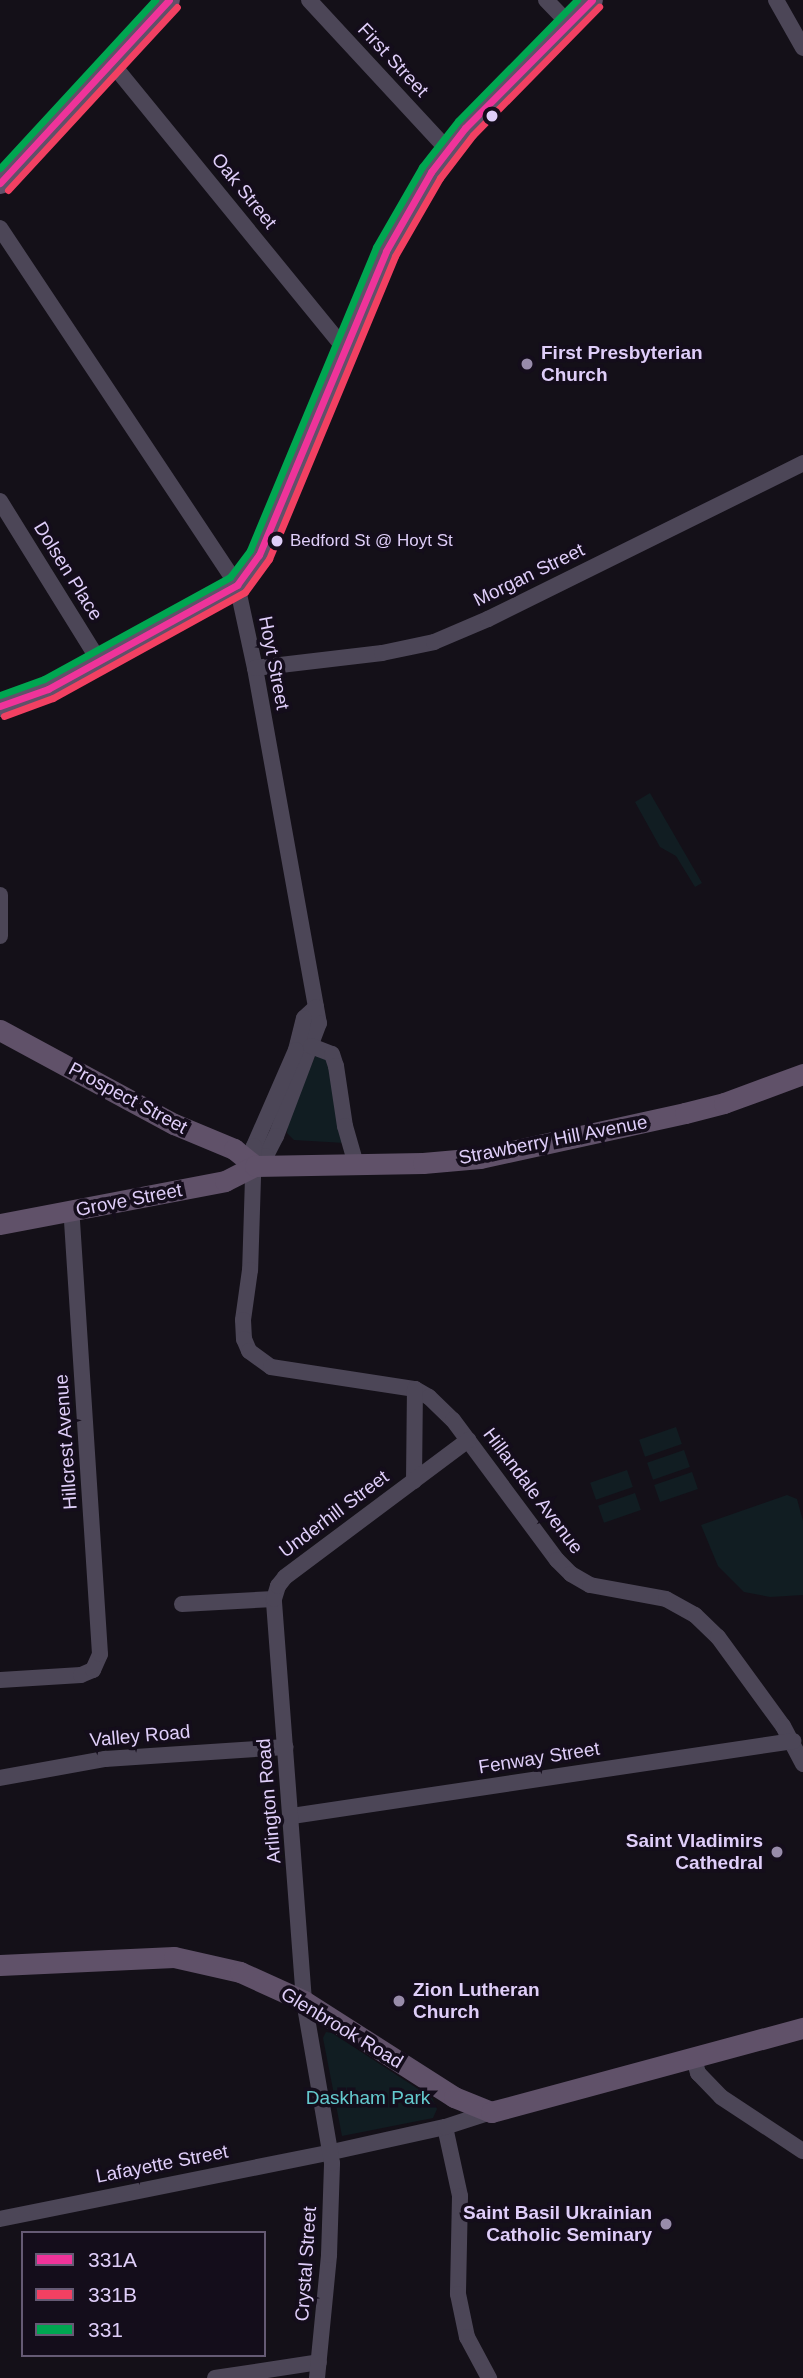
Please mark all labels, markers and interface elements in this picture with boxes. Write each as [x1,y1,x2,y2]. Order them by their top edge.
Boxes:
street label: First Street [353,18,433,102]
unlabelled marker [485,109,499,123]
street label: Oak Street [207,149,281,233]
place label: First Presbyterian Church [541,342,703,386]
marker: First Presbyterian Church [519,356,535,372]
street label: Dolsen Place [29,517,107,625]
place label: Bedford St @ Hoyt St [290,531,453,551]
marker: Bedford St @ Hoyt St [270,534,284,548]
street label: Morgan Street [470,538,588,612]
street label: Hoyt Street [254,614,294,712]
street label: Prospect Street [65,1057,191,1139]
street label: Strawberry Hill Avenue [456,1110,650,1170]
street label: Grove Street [74,1179,184,1221]
street label: Hillcrest Avenue [50,1373,82,1511]
street label: Hillandale Avenue [478,1423,588,1559]
street label: Underhill Street [275,1465,393,1563]
street label: Valley Road [89,1720,191,1752]
street label: Arlington Road [252,1737,286,1865]
street label: Fenway Street [477,1737,601,1779]
place label: Saint Vladimirs Cathedral [626,1830,763,1874]
marker: Saint Vladimirs Cathedral [769,1844,785,1860]
place label: Zion Lutheran Church [413,1979,540,2023]
street label: Glenbrook Road [277,1983,407,2073]
marker: Zion Lutheran Church [391,1993,407,2009]
park label: Daskham Park [306,2087,430,2109]
street label: Lafayette Street [94,2140,230,2188]
place label: Saint Basil Ukrainian Catholic Seminary [463,2202,652,2246]
street label: Crystal Street [291,2206,321,2322]
marker: Saint Basil Ukrainian Catholic Seminary [658,2216,674,2232]
legend [21,2231,266,2357]
text: 331A [88,2248,137,2271]
text: 331B [88,2283,137,2306]
text: 331 [88,2318,123,2341]

